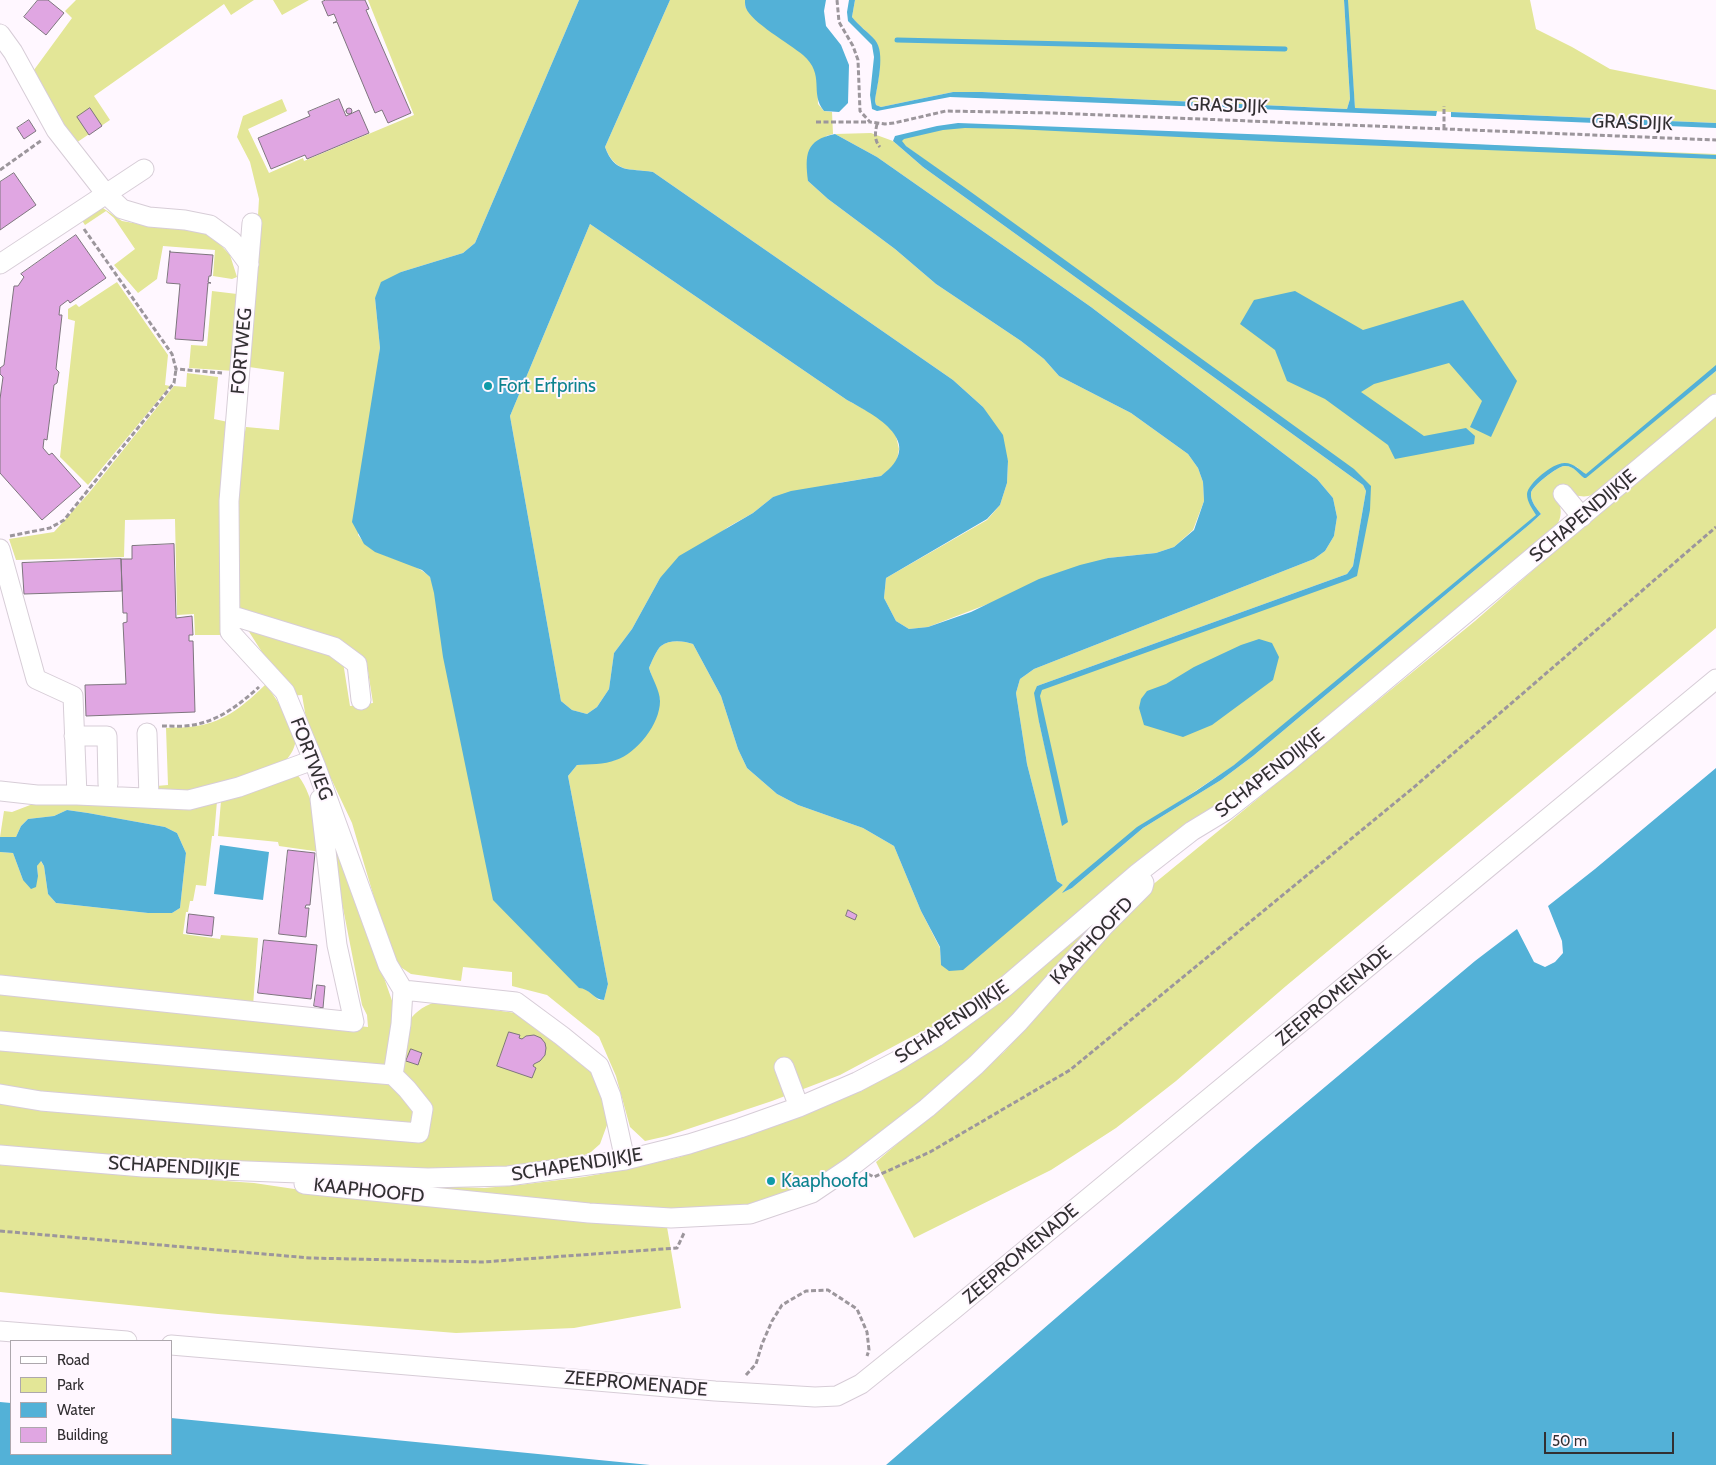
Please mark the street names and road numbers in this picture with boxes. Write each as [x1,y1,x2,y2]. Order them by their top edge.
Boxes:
street label: GRASDIJK [1186,93,1268,119]
street label: GRASDIJK [1591,110,1673,136]
street label: FORTWEG [227,307,257,395]
street label: SCHAPENDIJKJE [1525,465,1641,567]
street label: FORTWEG [285,714,337,804]
street label: SCHAPENDIJKJE [1211,723,1329,823]
street label: KAAPHOOFD [1046,892,1138,990]
street label: ZEEPROMENADE [1272,941,1396,1051]
street label: SCHAPENDIJKJE [891,976,1013,1068]
street label: SCHAPENDIJKJE [510,1143,644,1187]
street label: SCHAPENDIJKJE [107,1152,241,1182]
street label: KAAPHOOFD [312,1174,426,1208]
street label: ZEEPROMENADE [959,1199,1083,1309]
street label: ZEEPROMENADE [563,1366,709,1402]

